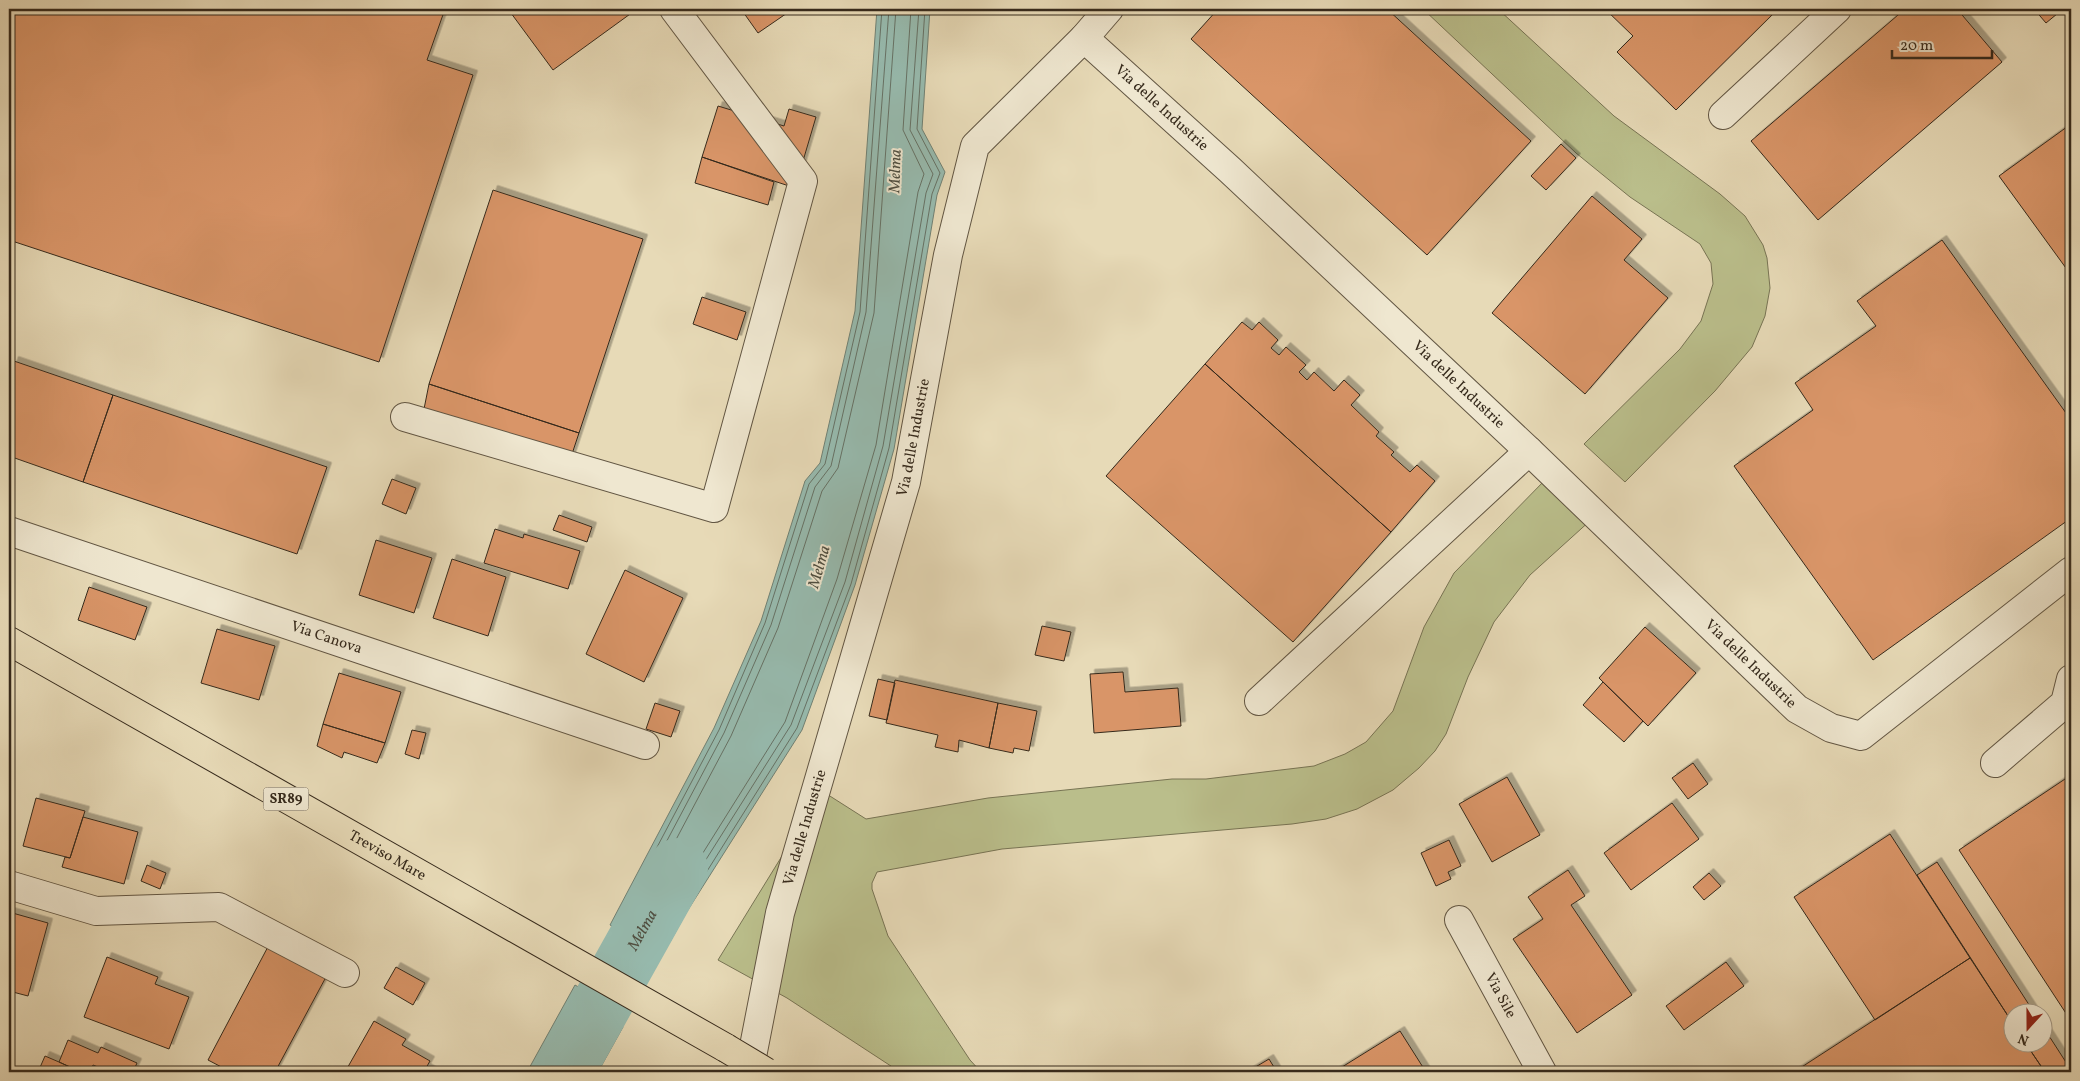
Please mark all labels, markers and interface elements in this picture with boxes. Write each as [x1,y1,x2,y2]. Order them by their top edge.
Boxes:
scale bar [1892,28,1992,60]
text: 20 m [1900,36,1933,57]
street label: Via delle Industrie [1110,60,1213,156]
water label: Melma [884,148,908,194]
street label: Via delle Industrie [1408,336,1509,434]
street label: Via delle Industrie [892,377,935,499]
water label: Melma [803,543,837,592]
street label: Via delle Industrie [1700,615,1801,713]
street label: Via Canova [288,616,365,660]
street label: Via delle Industrie [778,767,832,888]
road number: SR89 [264,788,308,811]
street label: Treviso Mare [345,825,430,886]
water label: Melma [622,906,663,956]
street label: Via Sile [1479,969,1521,1022]
north arrow [2002,1004,2052,1054]
text: N [2016,1028,2032,1049]

